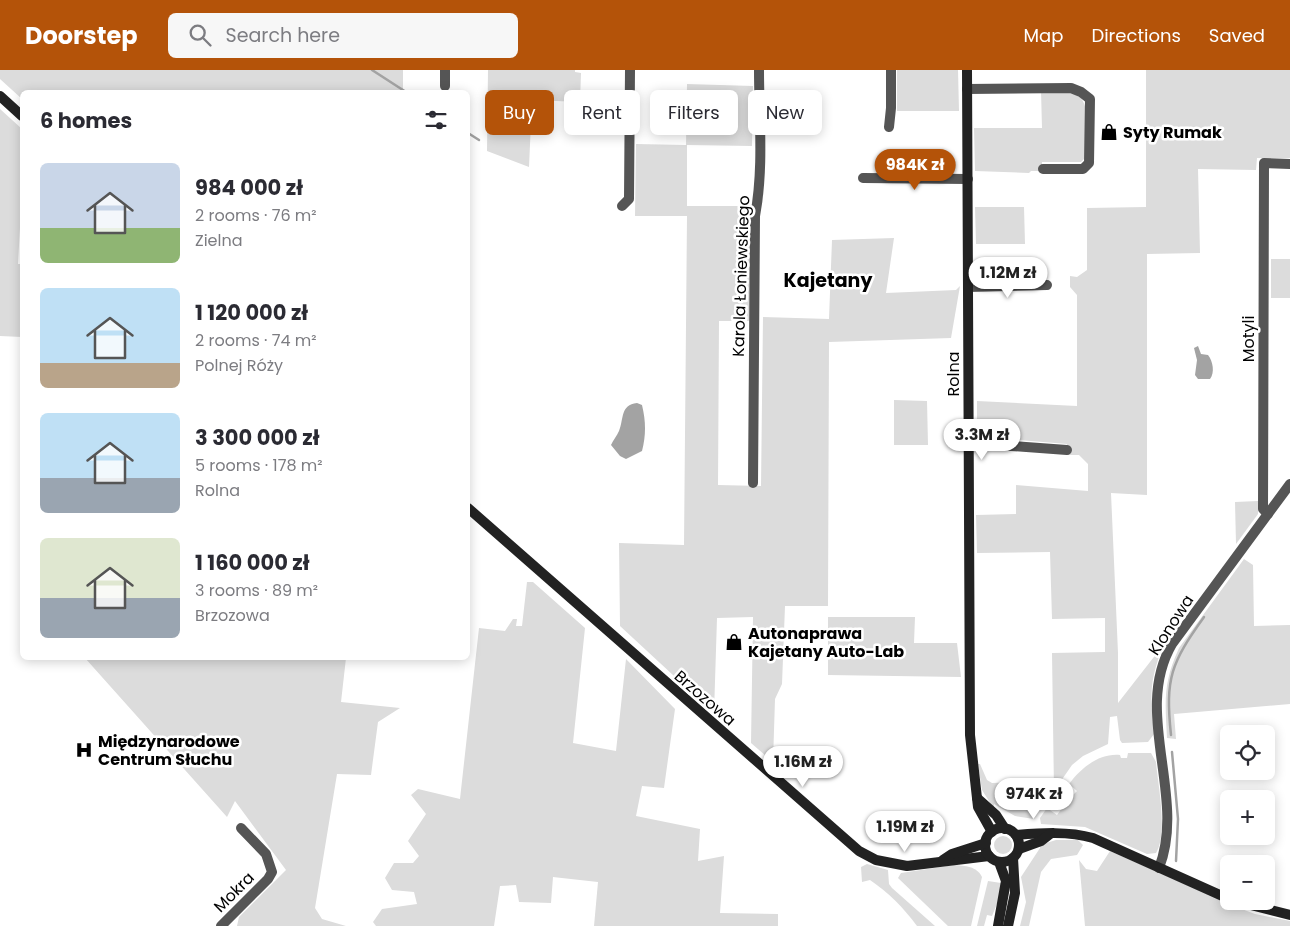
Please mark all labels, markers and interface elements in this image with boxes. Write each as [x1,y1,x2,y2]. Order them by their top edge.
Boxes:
search box [168,13,518,58]
text: Doorstep [25,19,138,52]
icon: search [186,21,214,49]
text: Search here [226,22,340,49]
text: Map [1024,23,1063,48]
text: Directions [1091,23,1181,48]
text: Saved [1209,23,1265,48]
chip: Buy [485,90,554,135]
chip: Rent [564,90,640,135]
chip: Filters [650,90,738,135]
chip: New [748,90,822,135]
text: 6 homes [40,106,132,135]
icon: filters [422,106,450,134]
place label: Syty Rumak [1123,121,1222,144]
shop icon: Syty Rumak [1099,122,1119,142]
pin: 984K zł [869,148,961,191]
text: 984K zł [886,153,944,176]
text: 984 000 zł [195,173,303,202]
icon: home [80,183,140,243]
street label: Karola Łoniewskiego [727,195,755,357]
text: 2 rooms · 76 m² [195,204,317,227]
text: Zielna [195,229,243,252]
pin: 1.12M zł [956,256,1060,299]
text: 1.12M zł [980,261,1036,284]
district label: Kajetany [784,267,873,294]
text: 1 120 000 zł [195,298,308,327]
icon: home [80,308,140,368]
street label: Motyli [1237,316,1260,362]
text: 2 rooms · 74 m² [195,329,317,352]
street label: Rolna [942,352,965,396]
text: Polnej Róży [195,354,283,377]
pin: 3.3M zł [936,418,1028,461]
text: 3 300 000 zł [195,423,319,452]
text: 3.3M zł [954,423,1010,446]
icon: home [80,433,140,493]
text: 5 rooms · 178 m² [195,454,323,477]
text: Rolna [195,479,240,502]
text: 1 160 000 zł [195,548,309,577]
icon: home [80,558,140,618]
text: 3 rooms · 89 m² [195,579,318,602]
street label: Klonowa [1143,590,1199,660]
text: Brzozowa [195,604,270,627]
place label: Autonaprawa Kajetany Auto-Lab [748,622,904,663]
shop icon: Autonaprawa Kajetany Auto-Lab [724,632,744,652]
street label: Brzozowa [669,665,741,731]
map controls [1220,725,1275,910]
button: locate [1220,725,1275,780]
place label: Międzynarodowe Centrum Słuchu [98,730,240,771]
hospital icon: Międzynarodowe Centrum Słuchu [74,740,94,760]
pin: 1.16M zł [751,746,855,788]
text: 1.16M zł [774,750,832,773]
pin: 974K zł [988,778,1080,820]
text: 974K zł [1006,782,1062,805]
button: + [1220,790,1275,845]
pin: 1.19M zł [853,810,957,853]
text: 1.19M zł [876,815,934,838]
button: − [1220,855,1275,910]
street label: Mokra [209,867,259,917]

